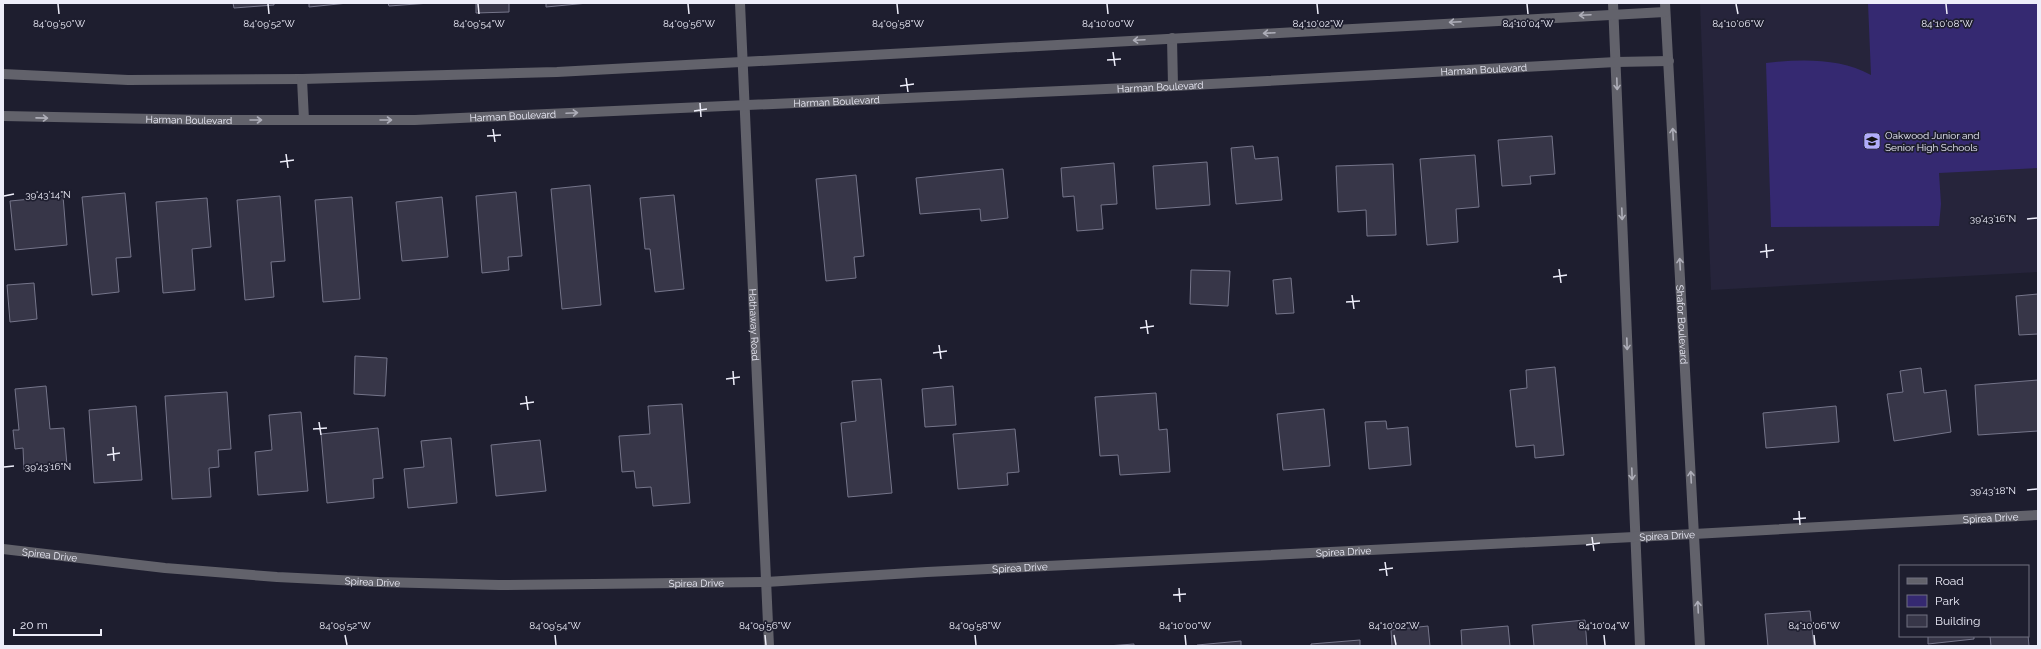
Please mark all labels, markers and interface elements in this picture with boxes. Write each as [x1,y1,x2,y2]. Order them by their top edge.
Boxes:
one-way arrow [1578,12,1591,19]
text: 84°09'50"W [33,18,86,29]
text: 84°09'52"W [243,18,295,29]
text: 84°09'54"W [453,18,505,29]
text: 84°09'56"W [663,18,716,29]
text: 84°09'58"W [872,18,925,29]
text: 84°10'00"W [1082,18,1134,29]
text: 84°10'02"W [1293,18,1344,29]
text: 84°10'04"W [1502,18,1554,29]
text: 84°10'06"W [1712,18,1764,29]
text: 84°10'08"W [1921,18,1973,29]
one-way arrow [1449,19,1462,26]
one-way arrow [1263,29,1276,36]
one-way arrow [1133,36,1146,43]
street label: Harman Boulevard [1440,61,1527,77]
one-way arrow [1613,77,1620,90]
street label: Harman Boulevard [1117,79,1204,94]
street label: Harman Boulevard [793,94,880,109]
street label: Harman Boulevard [469,108,556,123]
one-way arrow [565,109,578,116]
street label: Harman Boulevard [146,113,232,126]
one-way arrow [35,114,48,121]
one-way arrow [249,116,262,124]
one-way arrow [379,116,392,124]
one-way arrow [1669,128,1676,141]
place label: Oakwood Junior and Senior High Schools [1885,130,1980,153]
school or university icon: Oakwood Junior and Senior High Schools [1862,131,1882,151]
text: 39°43'14"N [25,189,71,200]
one-way arrow [1618,207,1625,220]
text: 39°43'16"N [1970,213,2016,224]
one-way arrow [1676,258,1683,271]
street label: Shafor Boulevard [1675,284,1690,365]
street label: Hathaway Road [747,288,762,361]
one-way arrow [1623,337,1631,350]
text: 39°43'16"N [25,461,71,472]
one-way arrow [1628,467,1636,480]
one-way arrow [1688,471,1695,484]
text: 39°43'18"N [1970,485,2016,496]
street label: Spirea Drive [1963,511,2019,525]
street label: Spirea Drive [1639,528,1695,542]
street label: Spirea Drive [1316,544,1372,558]
street label: Spirea Drive [21,546,78,563]
street label: Spirea Drive [992,561,1048,574]
legend [1899,565,2029,637]
text: Road [1935,574,1964,588]
street label: Spirea Drive [344,575,400,588]
street label: Spirea Drive [669,577,724,589]
text: Park [1935,594,1960,608]
one-way arrow [1694,601,1702,614]
scale bar [14,611,101,637]
text: Building [1935,614,1981,628]
text: 20 m [20,618,48,632]
text: 84°09'52"W [319,620,371,631]
text: 84°09'54"W [529,620,581,631]
text: 84°09'56"W [739,620,792,631]
text: 84°09'58"W [949,620,1002,631]
text: 84°10'00"W [1159,620,1211,631]
text: 84°10'02"W [1369,620,1420,631]
text: 84°10'04"W [1578,620,1630,631]
text: 84°10'06"W [1788,620,1840,631]

